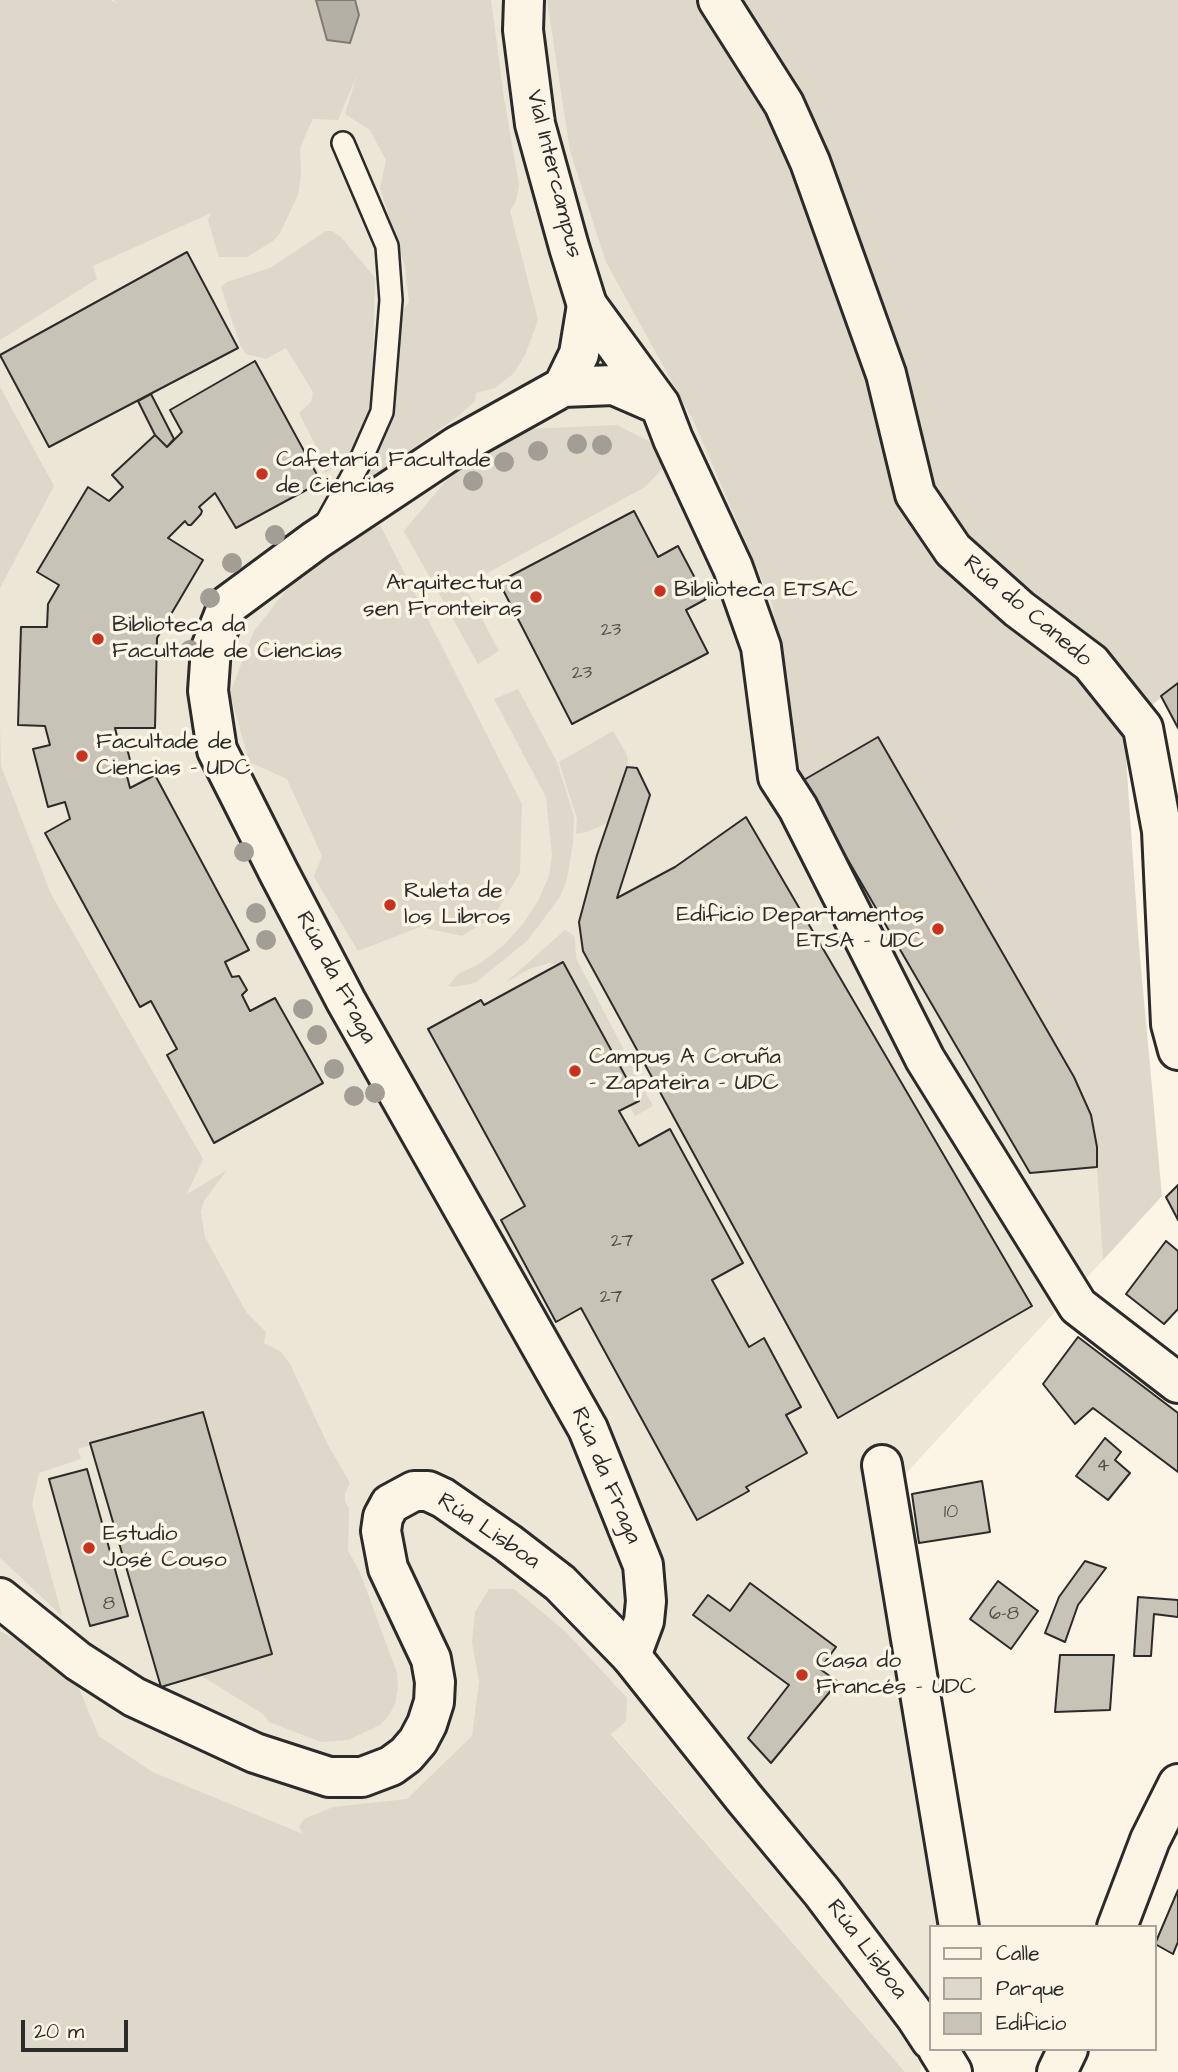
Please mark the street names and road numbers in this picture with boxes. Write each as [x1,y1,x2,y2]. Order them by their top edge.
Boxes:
street label: Vial Intercampus [519,87,587,261]
street label: Rúa do Canedo [957,550,1097,674]
street label: Rúa da Fraga [289,907,381,1049]
street label: Rúa da Fraga [564,1404,646,1548]
street label: Rúa Lisboa [432,1488,544,1576]
street label: Rúa Lisboa [820,1895,912,2005]

